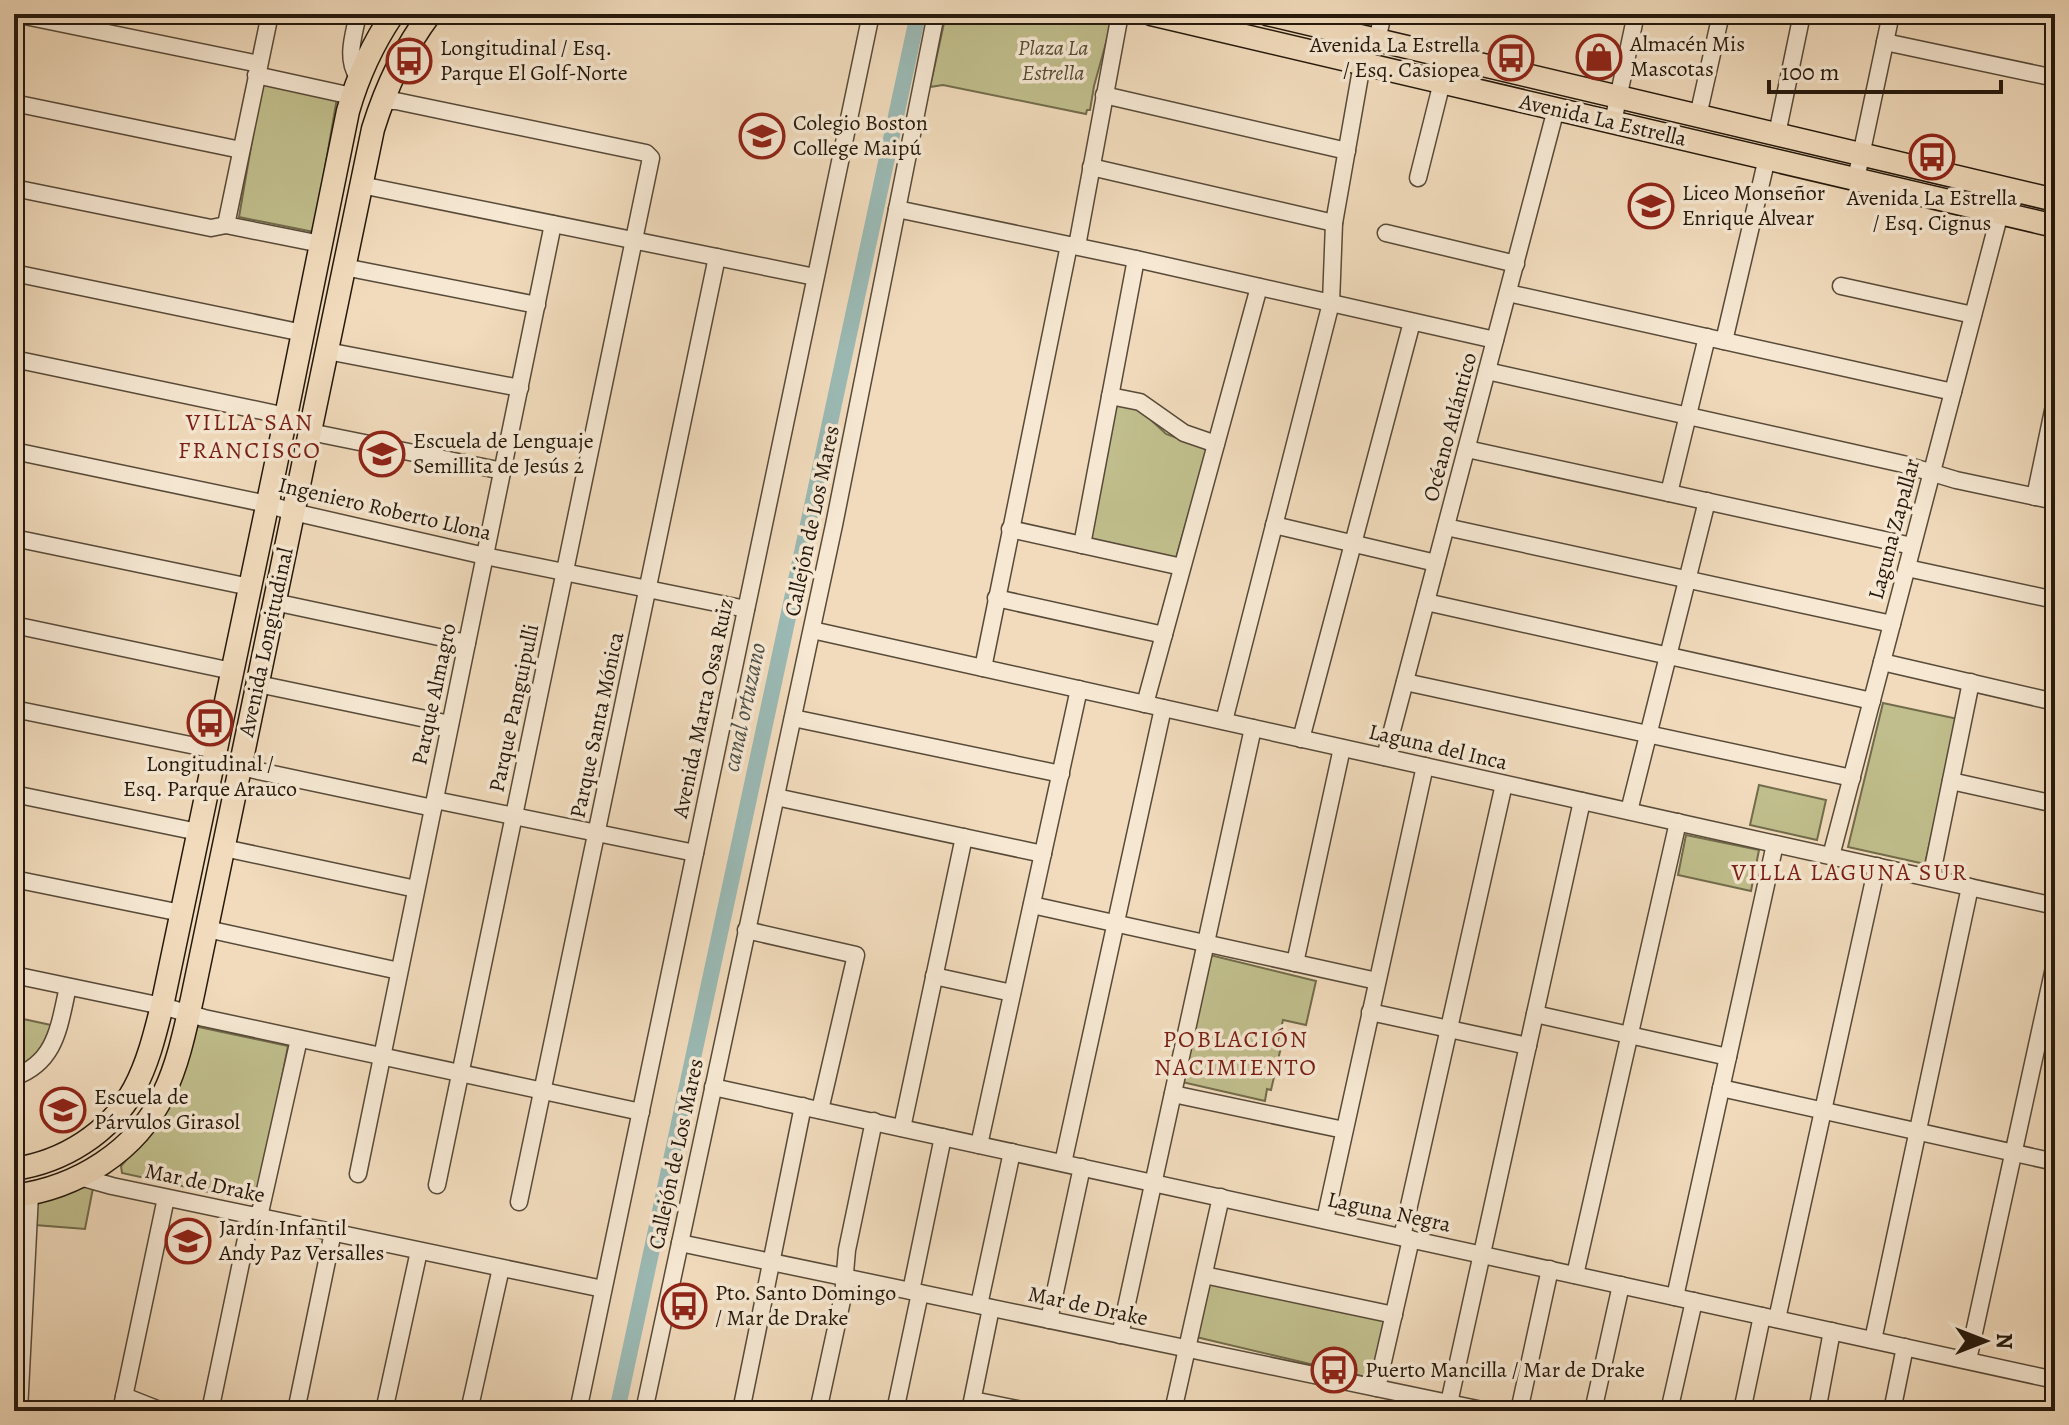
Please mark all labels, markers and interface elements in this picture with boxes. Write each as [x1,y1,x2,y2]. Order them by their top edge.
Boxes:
place label: Almacén Mis Mascotas [1629,29,1745,84]
place label: Avenida La Estrella / Esq. Casiopea [1309,30,1481,85]
place label: Longitudinal / Esq. Parque El Golf-Norte [440,33,628,88]
park label: Plaza La Estrella [1018,33,1088,88]
shop icon: Almacén Mis Mascotas [1575,33,1623,81]
bus stop icon: Avenida La Estrella / Esq. Casiopea [1487,34,1535,82]
bus stop icon: Longitudinal / Esq. Parque El Golf-Norte [385,37,433,85]
scale bar [1769,44,2001,94]
text: 100 m [1781,56,1840,88]
street label: Avenida La Estrella [1516,86,1690,154]
place label: Colegio Boston College Maipú [793,108,928,163]
school or university icon: Colegio Boston College Maipú [738,112,786,160]
bus stop icon: Avenida La Estrella / Esq. Cignus [1908,133,1956,181]
place label: Liceo Monseñor Enrique Alvear [1682,178,1825,233]
school or university icon: Liceo Monseñor Enrique Alvear [1627,182,1675,230]
place label: Avenida La Estrella / Esq. Cignus [1846,183,2018,238]
street label: Océano Atlántico [1416,349,1484,505]
district label: VILLA SAN FRANCISCO [178,406,322,466]
street label: Callejón de Los Mares [777,423,847,619]
place label: Escuela de Lenguaje Semillita de Jesús 2 [413,426,594,481]
school or university icon: Escuela de Lenguaje Semillita de Jesús 2 [358,430,406,478]
street label: Laguna Zapallar [1861,455,1927,603]
street label: Ingeniero Roberto Llona [275,470,495,548]
street label: Avenida Longitudinal [231,545,301,740]
street label: Avenida Marta Ossa Ruiz [665,595,741,822]
street label: Parque Almagro [404,620,464,768]
street label: Parque Panguipulli [482,621,546,795]
street label: Parque Santa Mónica [563,628,632,821]
water label: canal ortuzano [715,640,773,774]
bus stop icon: Longitudinal / Esq. Parque Arauco [186,699,234,747]
street label: Laguna del Inca [1366,716,1511,778]
place label: Longitudinal / Esq. Parque Arauco [123,749,297,804]
district label: VILLA LAGUNA SUR [1731,856,1968,888]
district label: POBLACIÓN NACIMIENTO [1154,1023,1318,1083]
street label: Callejón de Los Mares [641,1056,711,1252]
place label: Escuela de Párvulos Girasol [94,1082,240,1137]
school or university icon: Escuela de Párvulos Girasol [39,1086,87,1134]
street label: Mar de Drake [142,1156,268,1210]
street label: Laguna Negra [1325,1184,1454,1240]
place label: Jardín Infantil Andy Paz Versalles [218,1213,384,1268]
school or university icon: Jardín Infantil Andy Paz Versalles [164,1217,212,1265]
place label: Pto. Santo Domingo / Mar de Drake [715,1278,896,1333]
street label: Mar de Drake [1025,1279,1151,1333]
bus stop icon: Pto. Santo Domingo / Mar de Drake [660,1282,708,1330]
north arrow [1945,1301,2025,1381]
text: N [1989,1333,2019,1349]
bus stop icon: Puerto Mancilla / Mar de Drake [1310,1346,1358,1394]
place label: Puerto Mancilla / Mar de Drake [1365,1355,1645,1385]

